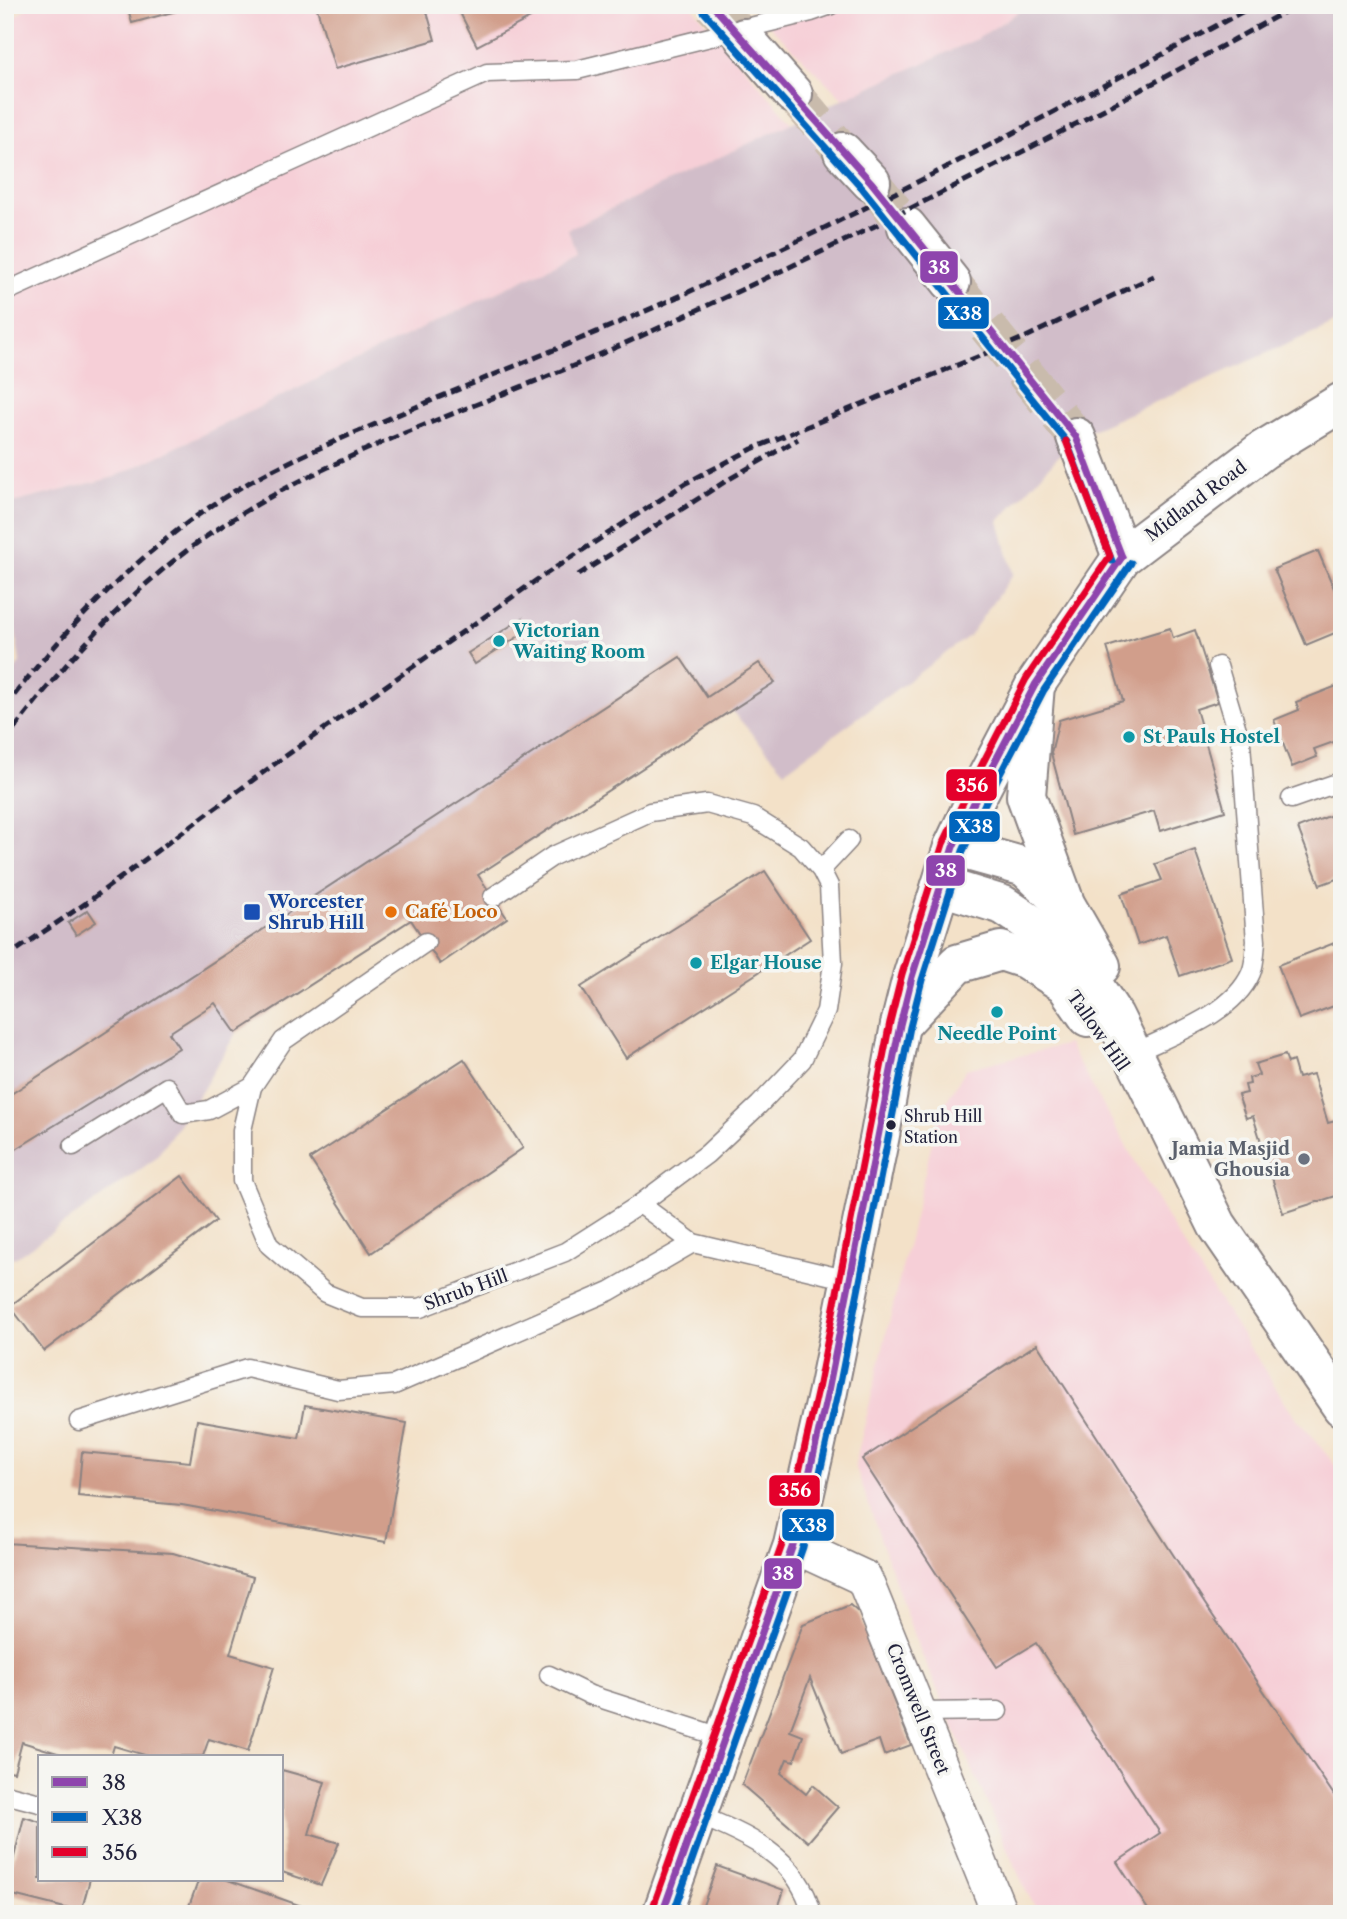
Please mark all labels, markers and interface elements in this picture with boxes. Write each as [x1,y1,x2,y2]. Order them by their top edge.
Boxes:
line badge: 38 [919,250,959,284]
text: 38 [928,256,950,279]
line badge: X38 [937,296,990,330]
text: X38 [943,302,982,325]
street label: Midland Road [1141,456,1251,546]
place label: Victorian Waiting Room [512,620,645,663]
marker: Victorian Waiting Room [491,633,507,649]
place label: St Pauls Hostel [1143,726,1280,748]
marker: St Pauls Hostel [1121,729,1137,745]
line badge: 356 [945,768,998,802]
text: 356 [956,774,988,797]
line badge: X38 [948,810,1001,843]
text: X38 [954,815,993,838]
line badge: 38 [925,854,966,887]
text: 38 [935,859,957,882]
place label: Worcester Shrub Hill [267,891,364,934]
place label: Café Loco [405,901,498,923]
marker: Worcester Shrub Hill [242,902,262,922]
marker: Café Loco [383,904,399,920]
place label: Elgar House [710,952,822,974]
marker: Elgar House [688,955,704,971]
street label: Tallow Hill [1062,987,1134,1075]
marker: Needle Point [989,1004,1005,1020]
place label: Needle Point [937,1023,1058,1045]
place label: Shrub Hill Station [904,1106,982,1147]
marker: Shrub Hill Station [884,1118,898,1132]
place label: Jamia Masjid Ghousia [1169,1138,1291,1181]
marker: Jamia Masjid Ghousia [1296,1151,1312,1167]
street label: Shrub Hill [421,1265,511,1315]
line badge: 356 [768,1474,821,1507]
text: 356 [779,1479,811,1502]
line badge: X38 [781,1508,835,1542]
text: X38 [788,1514,827,1537]
line badge: 38 [763,1557,803,1590]
text: 38 [772,1562,794,1585]
street label: Cromwell Street [882,1640,955,1778]
legend [38,1755,284,1881]
text: 38 [102,1770,126,1795]
text: X38 [101,1805,143,1830]
text: 356 [102,1840,137,1865]

